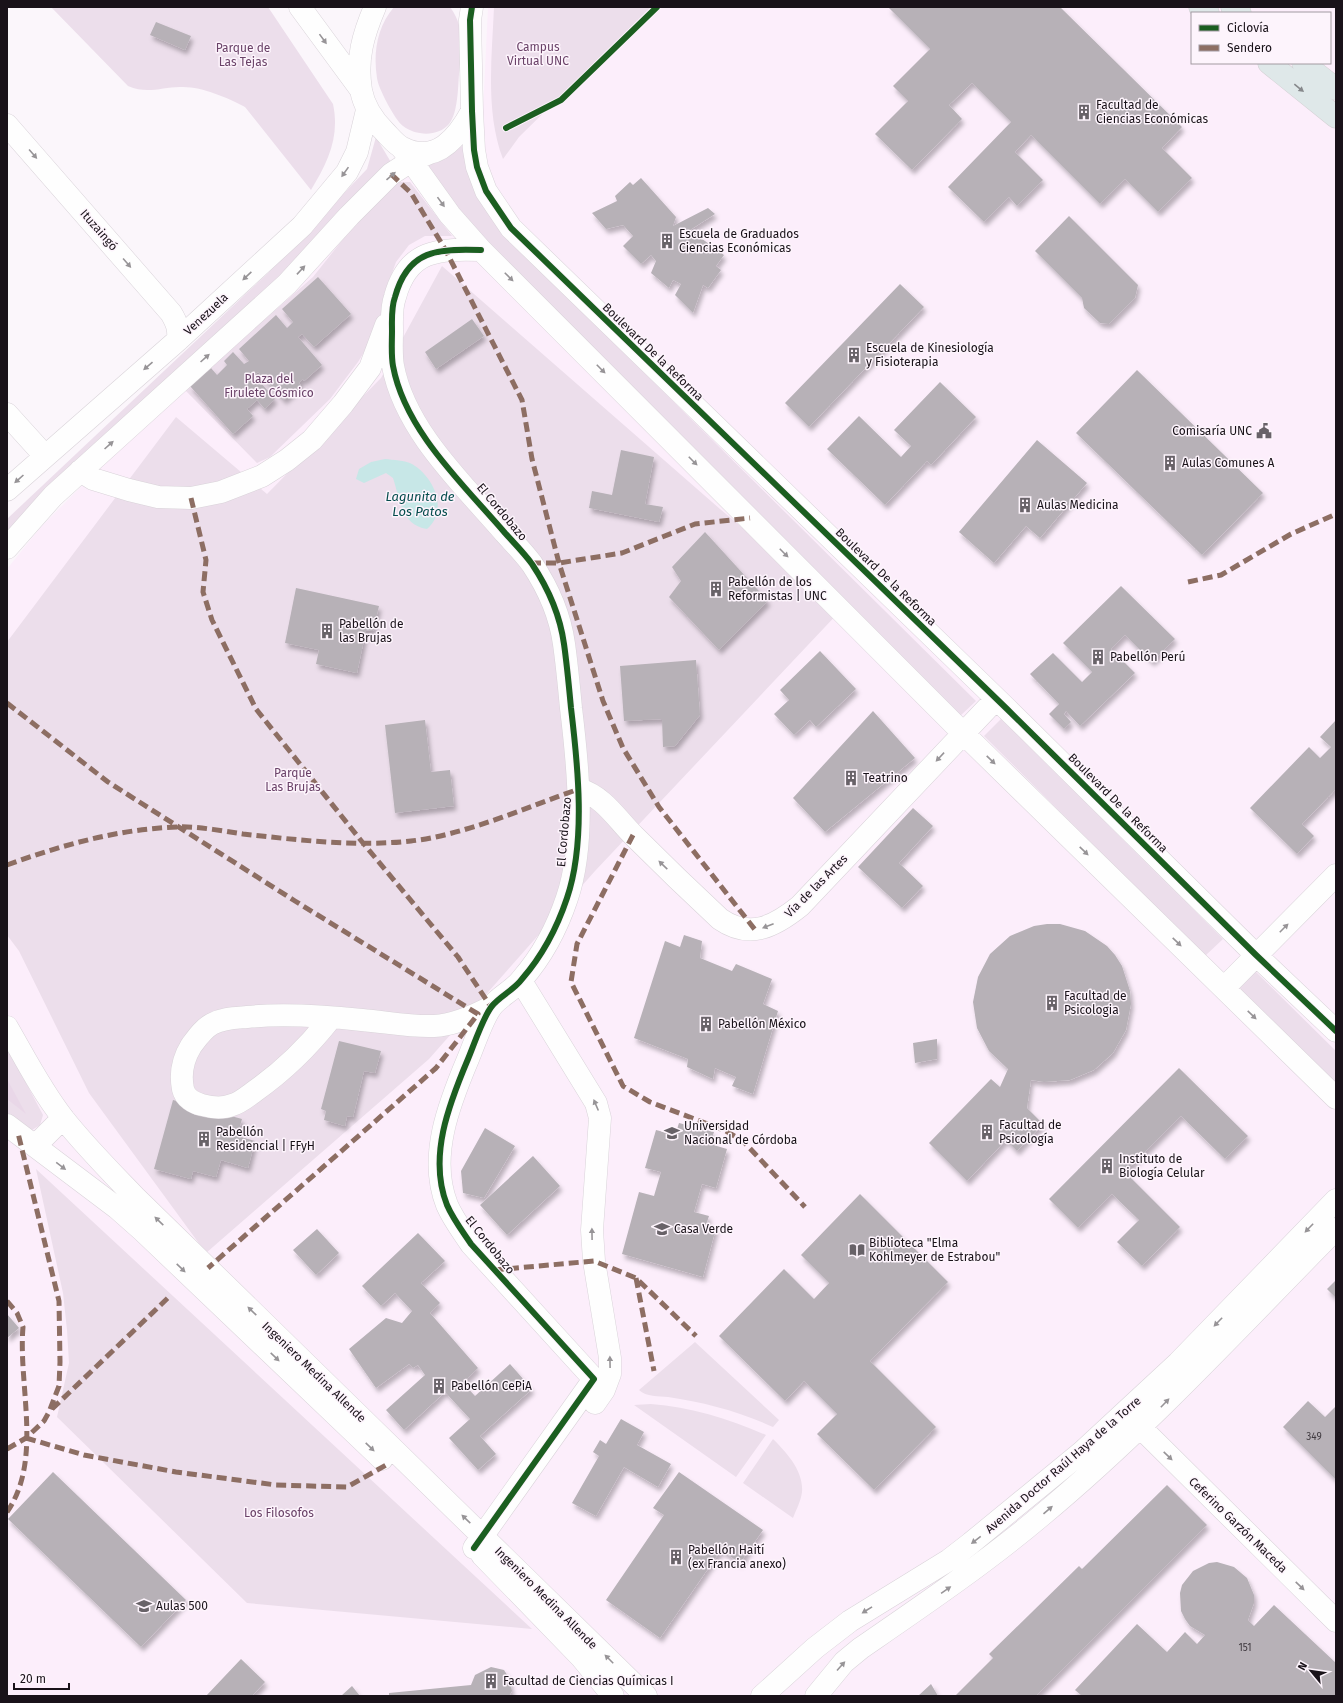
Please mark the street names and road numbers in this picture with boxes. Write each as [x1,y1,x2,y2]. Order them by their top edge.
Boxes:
street label: Ituzaingó [77,207,121,253]
street label: Venezuela [181,290,231,338]
street label: Boulevard De la Reforma [600,300,706,404]
street label: El Cordobazo [474,480,530,544]
street label: Boulevard De la Reforma [833,525,939,629]
street label: Boulevard De la Reforma [1065,750,1171,856]
street label: El Cordobazo [554,796,574,868]
street label: Vía de las Artes [782,851,851,920]
street label: El Cordobazo [462,1213,518,1277]
street label: Ingeniero Medina Allende [259,1319,369,1425]
street label: Avenida Doctor Raúl Haya de la Torre [982,1394,1144,1536]
street label: Ceferino Garzón Maceda [1186,1474,1290,1576]
street label: Ingeniero Medina Allende [492,1544,600,1652]

